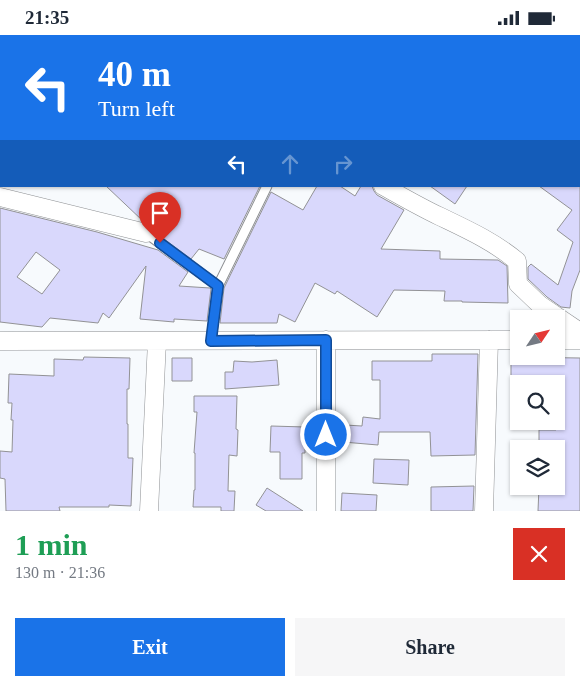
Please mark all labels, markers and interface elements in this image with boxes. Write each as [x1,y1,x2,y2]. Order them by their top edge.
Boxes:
text: 21:35 [25,7,69,28]
icon: left [15,55,80,120]
text: 40 m [98,55,171,94]
text: Turn left [98,96,175,121]
icon: left [223,150,251,178]
icon: ahead [276,150,304,178]
icon: right [329,150,357,178]
pin [139,192,181,243]
icon: arrive [146,199,174,227]
north arrow [510,310,565,365]
map controls [510,310,565,495]
button: search [510,375,565,430]
position arrow [299,408,351,460]
button: layers [510,440,565,495]
text: 1 min [15,528,88,561]
button: close [513,528,565,580]
text: 130 m · 21:36 [15,564,105,581]
button: Exit [15,618,285,676]
button: Share [295,618,565,676]

